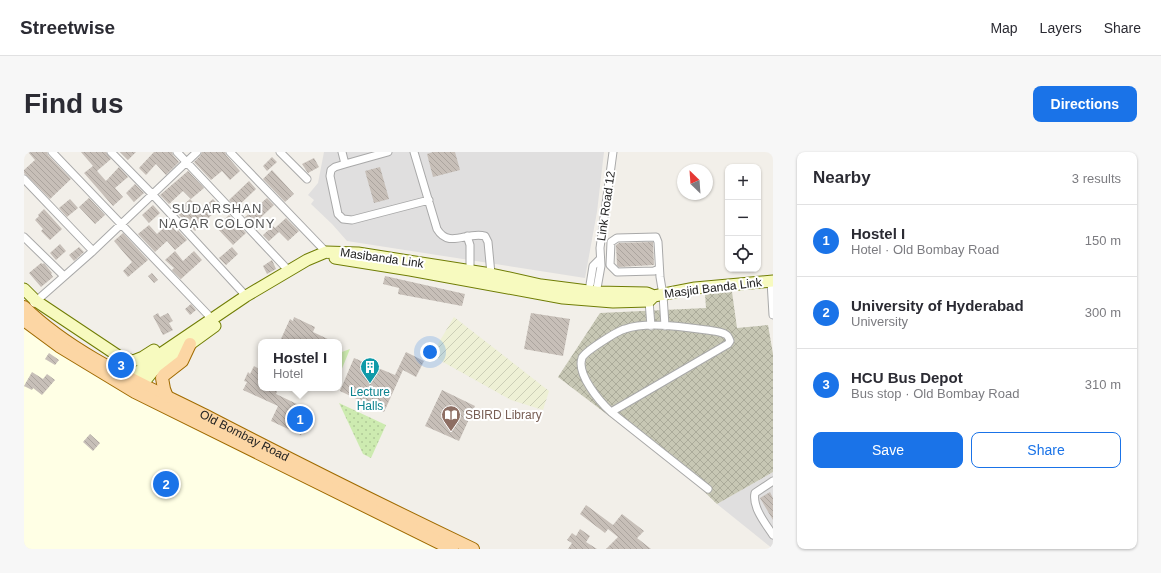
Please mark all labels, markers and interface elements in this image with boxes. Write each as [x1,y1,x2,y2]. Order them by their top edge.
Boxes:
text: Streetwise [20,17,115,38]
text: Map [990,20,1018,36]
text: Layers [1040,20,1082,36]
text: Share [1104,20,1141,36]
button: Directions [1033,86,1137,122]
text: Find us [24,88,124,119]
north arrow [677,164,713,200]
map controls [725,164,761,272]
button: + [725,164,761,200]
text: Nearby [813,168,871,187]
street label: Link Road 12 [594,170,618,242]
text: 3 results [1072,171,1121,186]
button: − [725,200,761,236]
district label: SUDARSHAN NAGAR COLONY [159,201,275,231]
text: Hostel I [851,225,905,242]
text: 1 [822,233,830,248]
text: 150 m [1085,233,1121,248]
button: locate [725,236,761,272]
text: Hotel · Old Bombay Road [851,242,999,257]
street label: Masibanda Link [339,245,426,271]
street label: Masjid Banda Link [663,275,764,301]
text: University of Hyderabad [851,297,1024,314]
text: 2 [822,305,830,320]
text: 300 m [1085,305,1121,320]
text: University [851,314,908,329]
popup [258,339,342,391]
your location [420,342,440,362]
text: Hostel I [273,349,327,366]
pin: 3 [108,350,134,380]
building icon: Lecture Halls [359,356,381,384]
text: Hotel [273,366,303,381]
text: HCU Bus Depot [851,369,963,386]
text: 3 [822,377,830,392]
text: 310 m [1085,377,1121,392]
place label: Lecture Halls [350,385,390,413]
text: Bus stop · Old Bombay Road [851,386,1019,401]
pin: 1 [287,404,313,434]
library icon: SBIRD Library [440,404,462,432]
street label: Old Bombay Road [197,407,291,464]
place label: SBIRD Library [465,408,542,422]
button: Save [813,432,963,468]
button: Share [971,432,1121,468]
pin: 2 [153,469,179,499]

